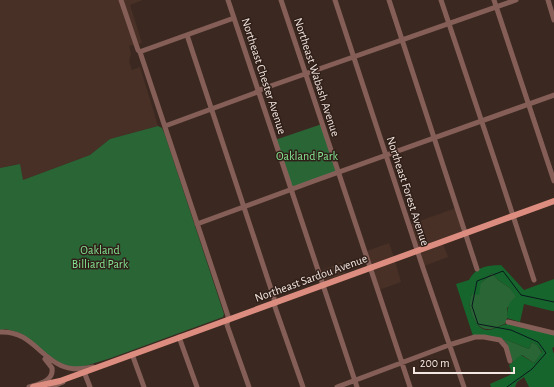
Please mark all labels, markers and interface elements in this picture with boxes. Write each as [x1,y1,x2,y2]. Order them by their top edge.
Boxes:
street label: Northeast Chester Avenue [240,16,288,136]
street label: Northeast Wabash Avenue [292,16,342,138]
street label: Northeast Forest Avenue [385,135,431,247]
park label: Oakland Park [276,150,339,162]
park label: Oakland Billiard Park [72,244,129,270]
street label: Northeast Sardou Avenue [253,252,369,304]
scale bar [414,349,514,375]
text: 200 m [420,357,450,369]

